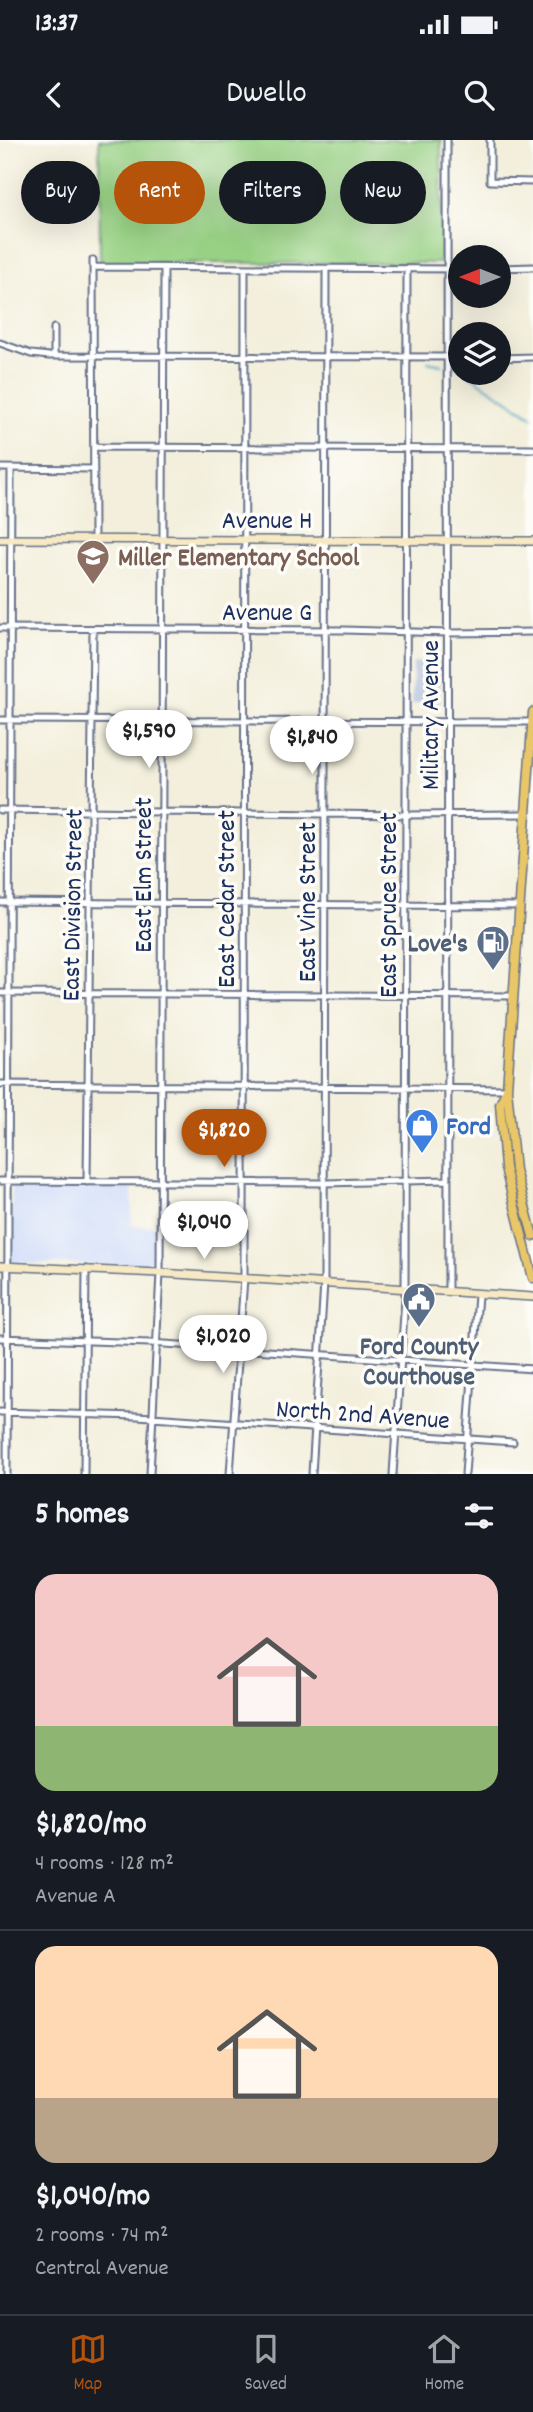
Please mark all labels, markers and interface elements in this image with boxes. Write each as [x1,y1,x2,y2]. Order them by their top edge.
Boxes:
text: 13:37 [35,6,78,43]
text: Dwello [226,72,307,118]
icon: back [35,76,73,114]
icon: search [460,76,498,114]
chip: Buy [21,161,100,224]
chip: Rent [114,161,205,224]
chip: Filters [219,161,326,224]
chip: New [340,161,426,224]
north arrow [448,245,511,308]
map controls [448,245,511,385]
button: layers [448,322,511,385]
street label: Avenue H [222,504,312,541]
school or university icon: Miller Elementary School [74,537,112,586]
place label: Miller Elementary School [118,541,360,578]
street label: Avenue G [222,596,312,633]
street label: Military Avenue [414,640,451,790]
pin: $1,590 [92,710,206,770]
text: $1,590 [122,716,176,749]
pin: $1,840 [255,716,369,776]
text: $1,840 [286,722,338,755]
street label: East Elm Street [127,797,164,953]
street label: East Division Street [54,808,95,1002]
street label: East Cedar Street [210,810,247,988]
street label: East Spruce Street [372,812,409,998]
street label: East Vine Street [291,821,328,982]
fuel station icon: Love's [474,923,512,972]
place label: Love's [407,927,468,964]
shop icon: Ford [403,1106,441,1155]
pin: $1,820 [167,1110,281,1169]
place label: Ford [446,1110,491,1147]
text: $1,820 [198,1115,250,1148]
pin: $1,040 [147,1202,261,1261]
text: $1,040 [176,1207,232,1240]
public building icon: Ford County Courthouse [400,1280,438,1329]
pin: $1,020 [166,1316,280,1375]
text: $1,020 [195,1321,251,1354]
place label: Ford County Courthouse [360,1330,480,1397]
street label: North 2nd Avenue [275,1392,451,1441]
text: 5 homes [35,1495,129,1538]
icon: filters [460,1497,498,1535]
icon: home [204,1619,330,1745]
text: $1,820/mo [35,1805,146,1848]
text: 4 rooms · 128 m² [35,1848,174,1881]
text: Avenue A [35,1881,116,1914]
icon: home [204,1991,330,2117]
text: $1,040/mo [35,2177,150,2220]
text: 2 rooms · 74 m² [35,2220,168,2253]
text: Central Avenue [35,2253,169,2286]
tab: Map [69,2330,107,2399]
tab: Saved [244,2330,287,2399]
tab: Home [425,2330,464,2399]

